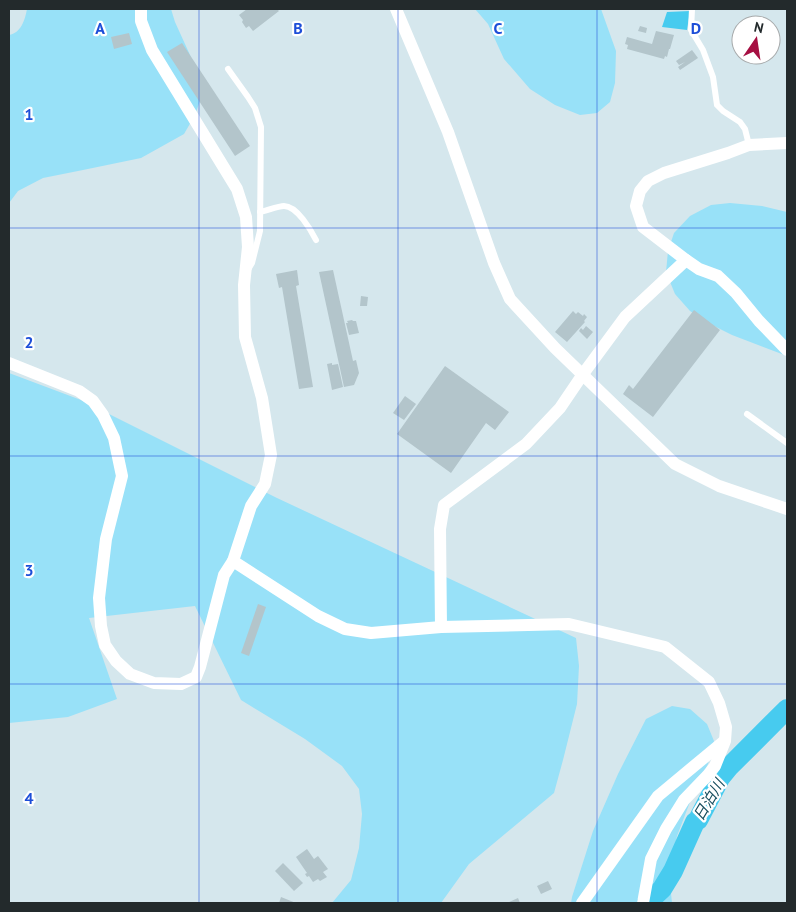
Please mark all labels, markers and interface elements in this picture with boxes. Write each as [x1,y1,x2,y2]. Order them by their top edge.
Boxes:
north arrow [731,15,781,65]
text: A [95,18,105,38]
text: B [293,18,303,38]
text: C [494,18,503,38]
text: D [691,18,701,38]
text: N [752,18,765,37]
text: 1 [24,104,34,124]
text: 2 [24,332,34,352]
text: 3 [24,560,34,580]
water label: 日泊川 [689,774,729,824]
text: 4 [24,788,34,808]

